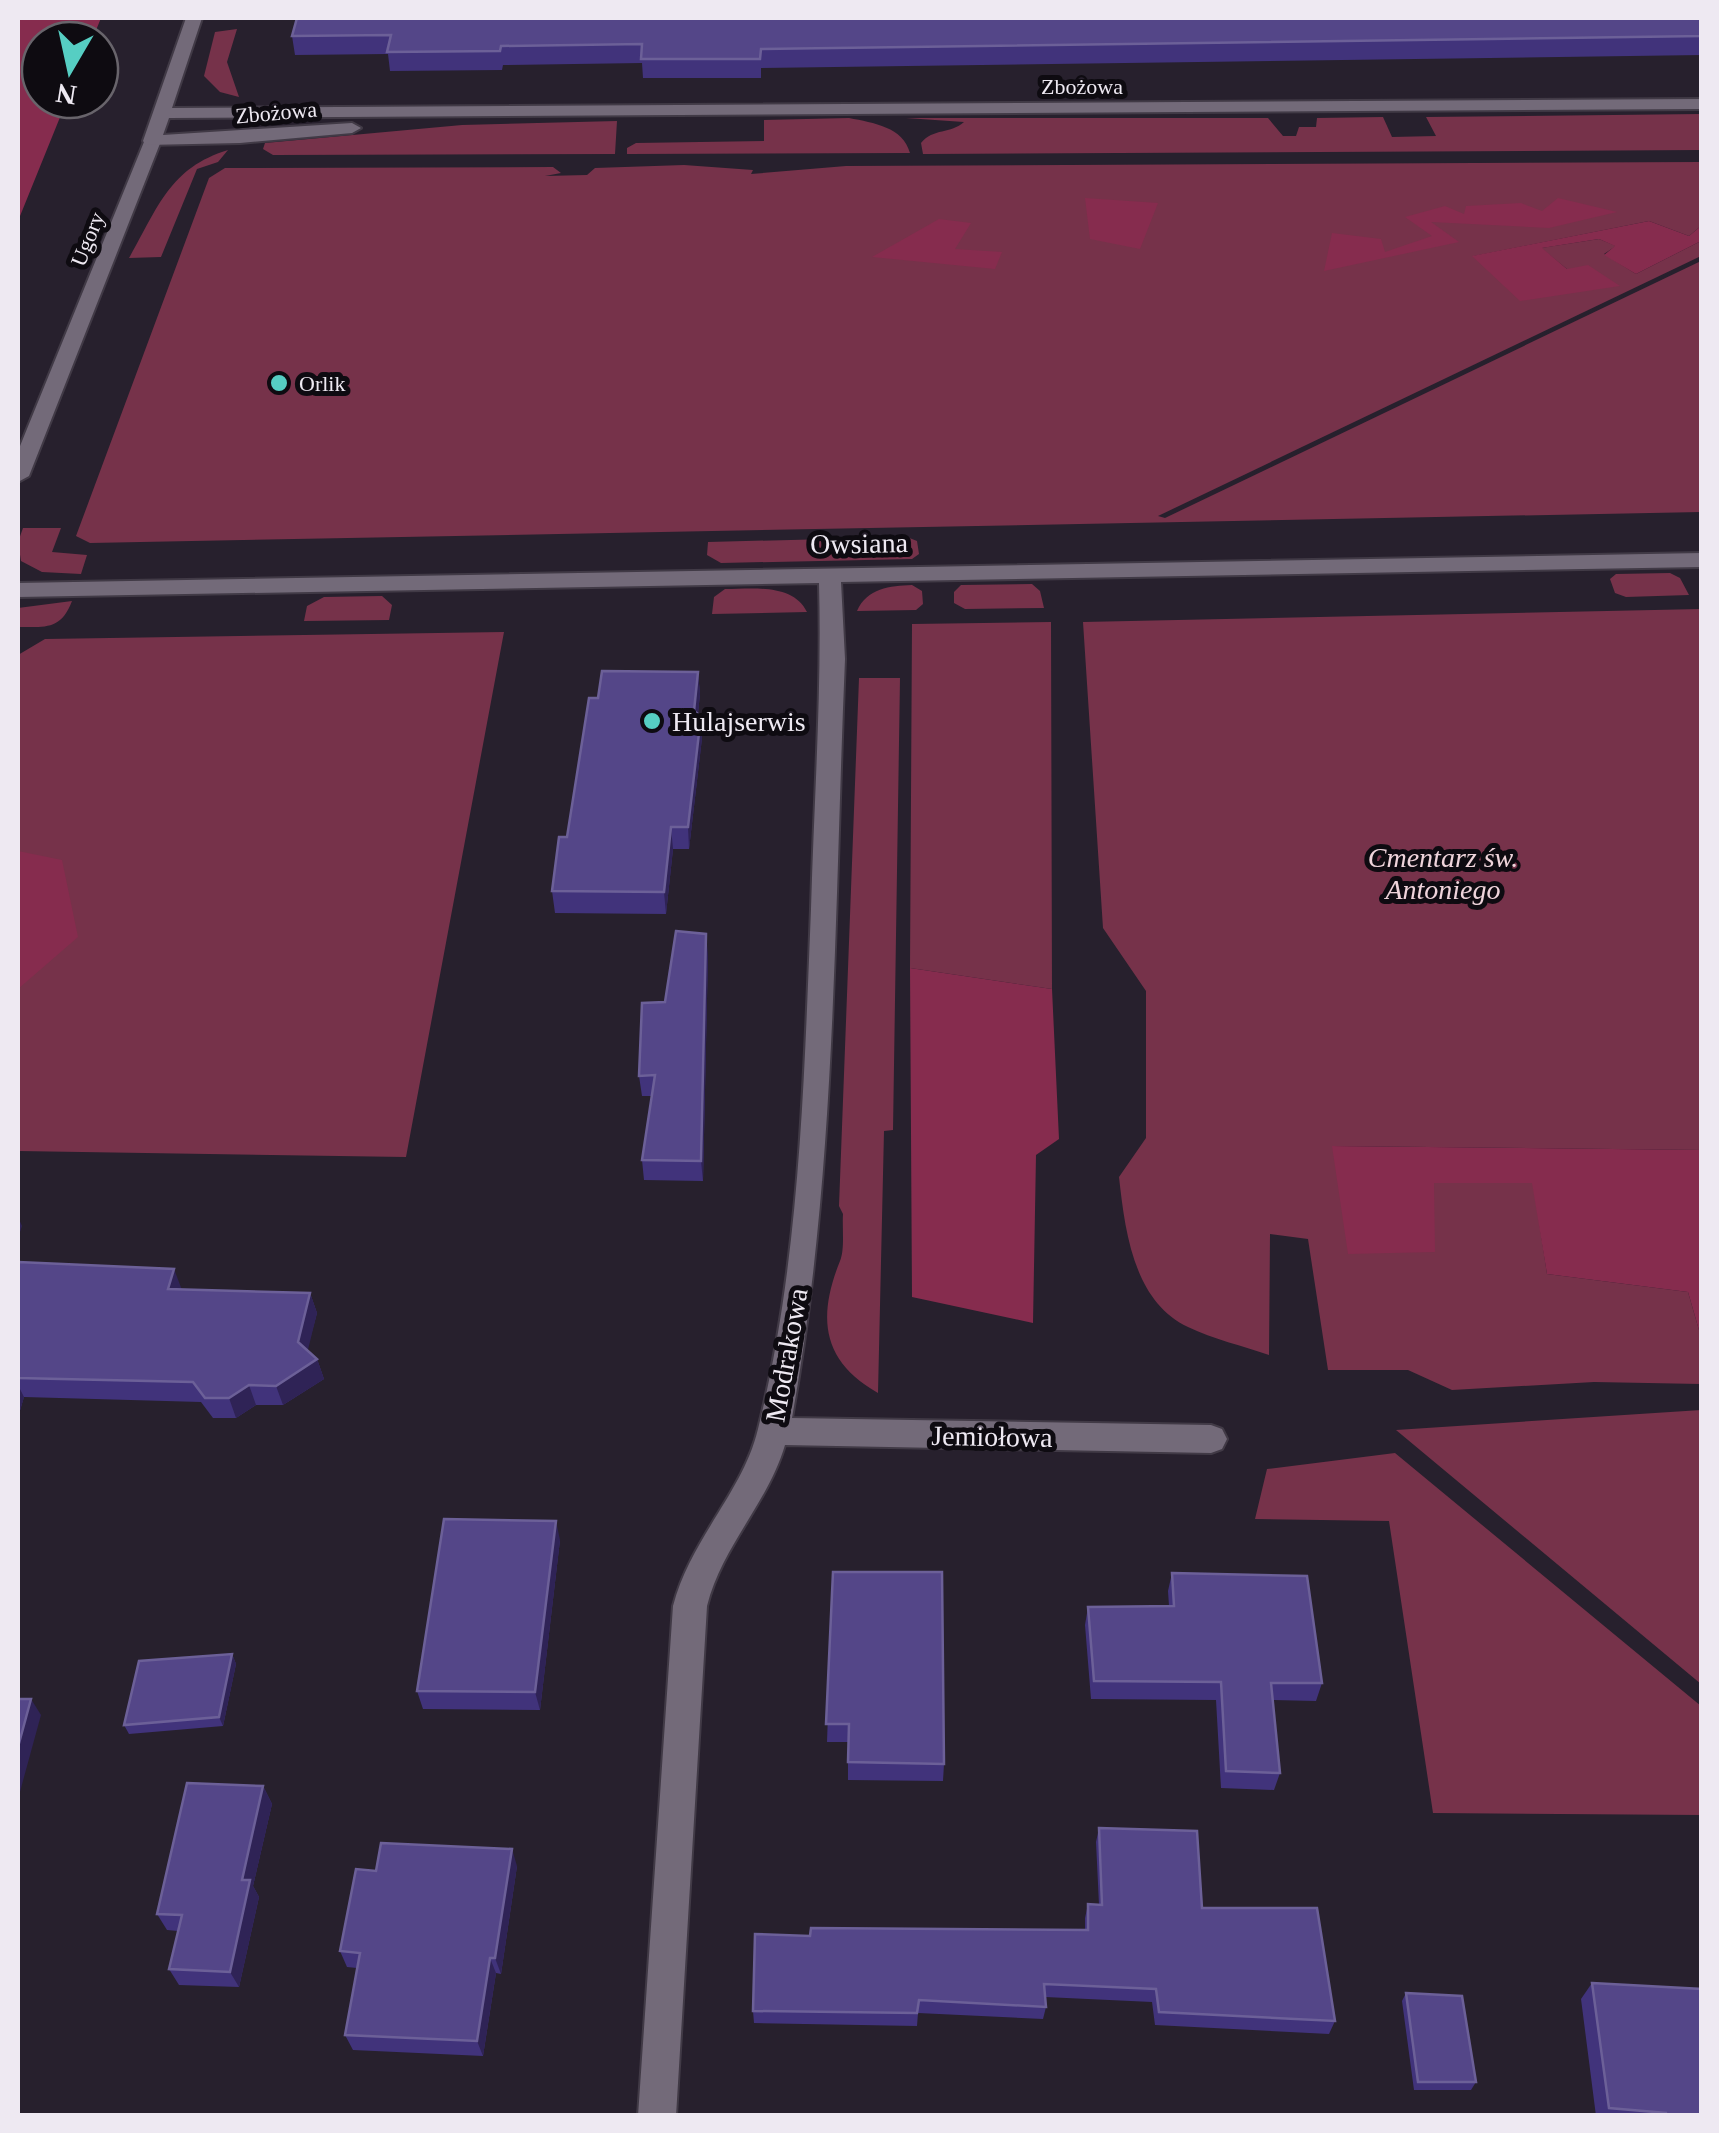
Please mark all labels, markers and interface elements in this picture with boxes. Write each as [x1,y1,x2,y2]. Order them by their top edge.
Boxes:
north arrow [20,20,120,120]
street label: Zbożowa [1041,74,1123,99]
text: N [54,77,79,111]
street label: Zbożowa [234,96,318,129]
street label: Ugory [65,208,110,270]
place label: Orlik [299,371,345,396]
marker: Orlik [268,372,290,394]
street label: Owsiana [810,527,909,560]
place label: Hulajserwis [672,706,806,737]
marker: Hulajserwis [641,710,663,732]
park label: Cmentarz św. Antoniego [1368,842,1518,905]
street label: Modrakowa [759,1285,814,1424]
street label: Jemiołowa [931,1420,1053,1453]

